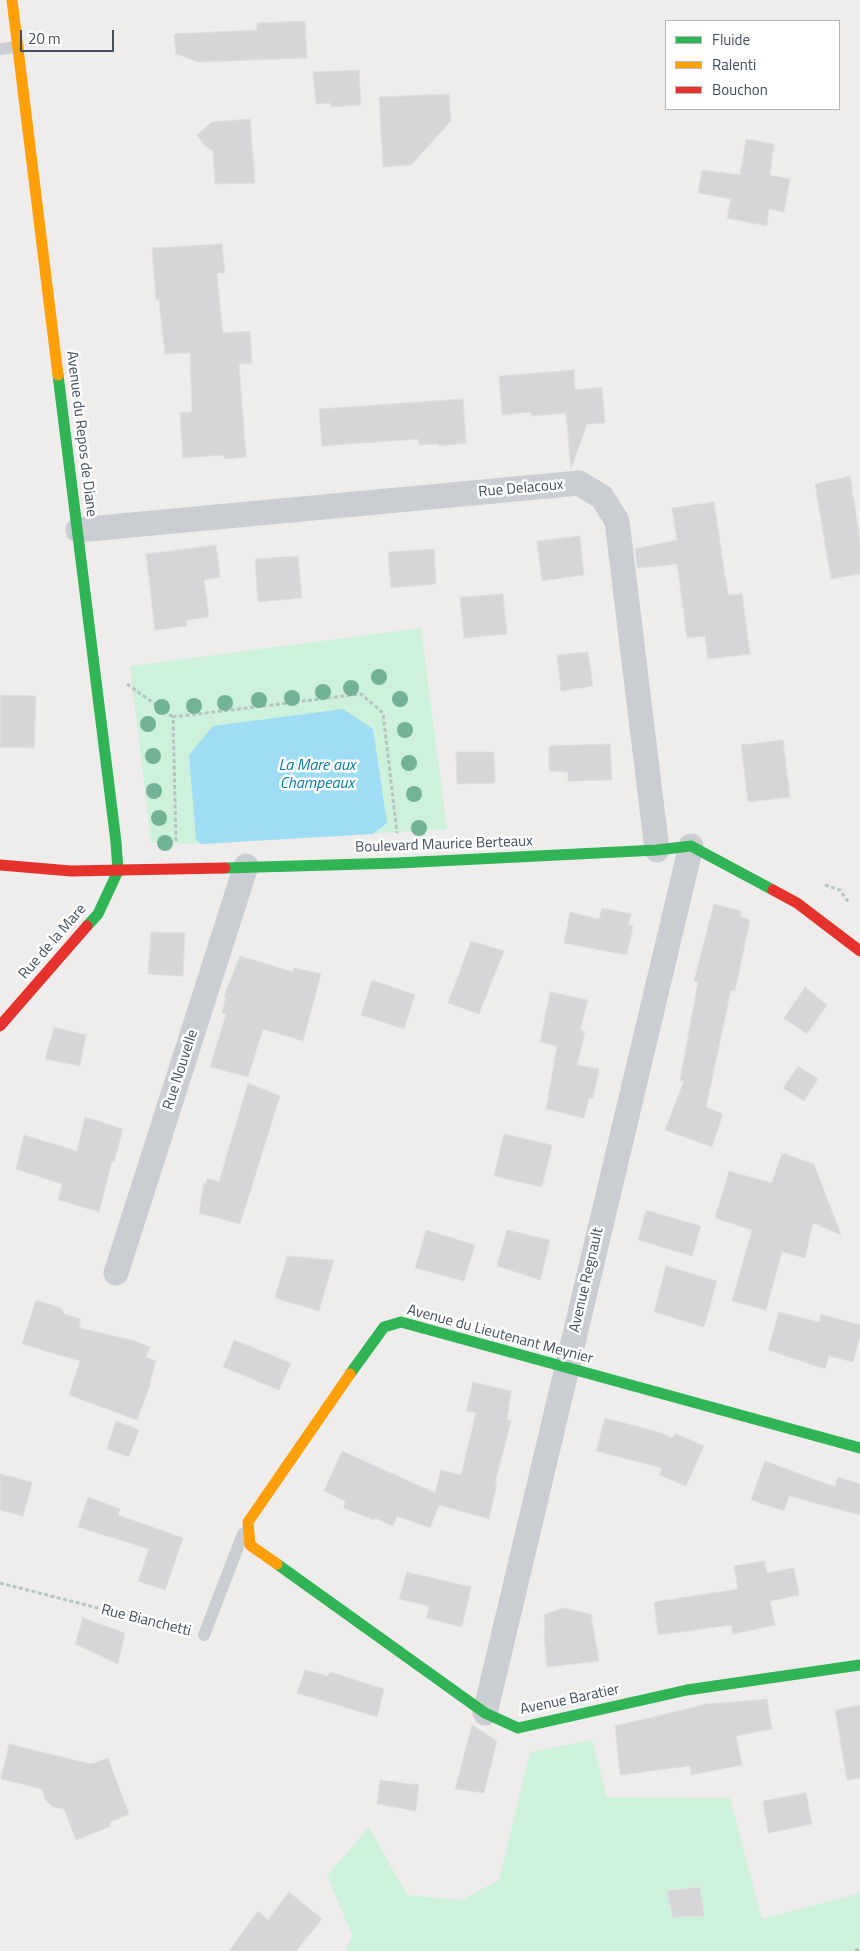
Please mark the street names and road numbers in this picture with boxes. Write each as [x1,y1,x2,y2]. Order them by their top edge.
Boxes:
street label: Avenue du Repos de Diane [62,350,100,518]
street label: Rue Delacoux [478,476,564,502]
street label: Boulevard Maurice Berteaux [355,833,533,857]
street label: Rue de la Mare [15,901,91,983]
street label: Rue Nouvelle [160,1028,202,1112]
street label: Avenue Regnault [566,1226,608,1334]
street label: Avenue du Lieutenant Meynier [405,1301,595,1369]
street label: Rue Bianchetti [99,1601,193,1641]
street label: Avenue Baratier [519,1681,621,1719]

